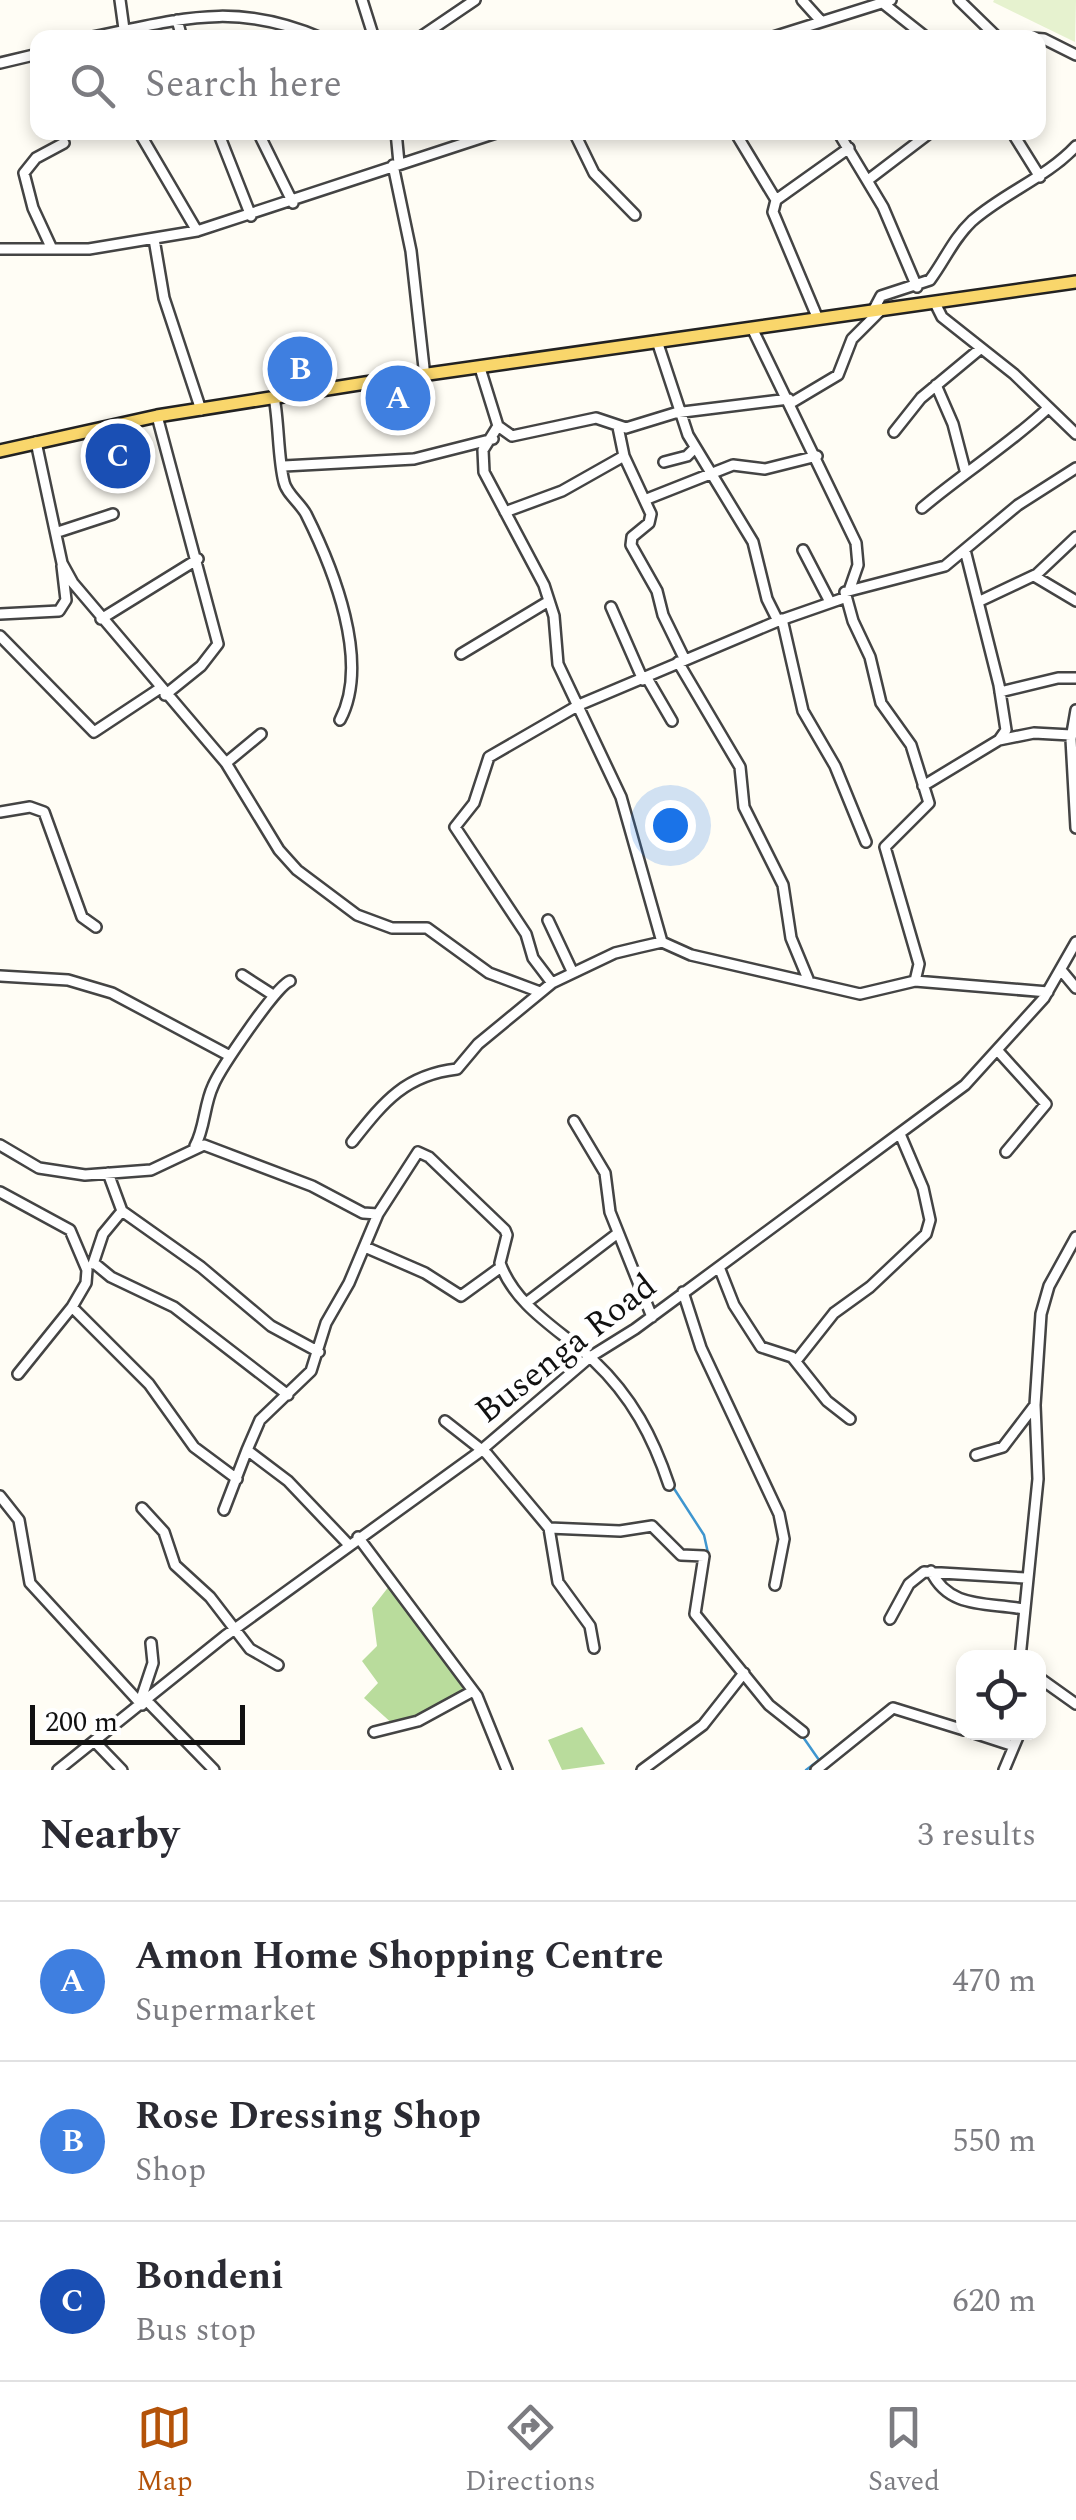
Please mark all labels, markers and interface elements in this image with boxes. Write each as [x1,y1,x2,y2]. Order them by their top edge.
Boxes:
search box [30,30,1046,140]
text: Search here [145,56,342,114]
icon: search [65,58,120,113]
pin: B [268,332,332,406]
pin: A [366,360,430,436]
pin: C [86,418,150,494]
your location [645,800,696,851]
street label: Busenga Road [464,1261,668,1437]
map controls [956,1650,1046,1740]
button: locate [956,1650,1046,1740]
scale bar [30,1700,245,1744]
text: 200 m [45,1701,118,1744]
text: Nearby [40,1804,179,1867]
text: 3 results [917,1811,1036,1860]
text: Amon Home Shopping Centre [135,1928,664,1986]
text: A [60,1957,85,2006]
text: 470 m [952,1957,1036,2006]
text: Supermarket [135,1986,316,2035]
text: Rose Dressing Shop [135,2088,481,2146]
text: B [61,2117,84,2166]
text: 550 m [952,2117,1036,2166]
text: Shop [135,2146,206,2195]
text: Bondeni [135,2248,284,2306]
text: C [61,2277,84,2326]
text: 620 m [952,2277,1036,2326]
text: Bus stop [135,2306,256,2355]
tab: Map [136,2400,193,2503]
tab: Directions [465,2400,596,2503]
tab: Saved [868,2400,940,2503]

